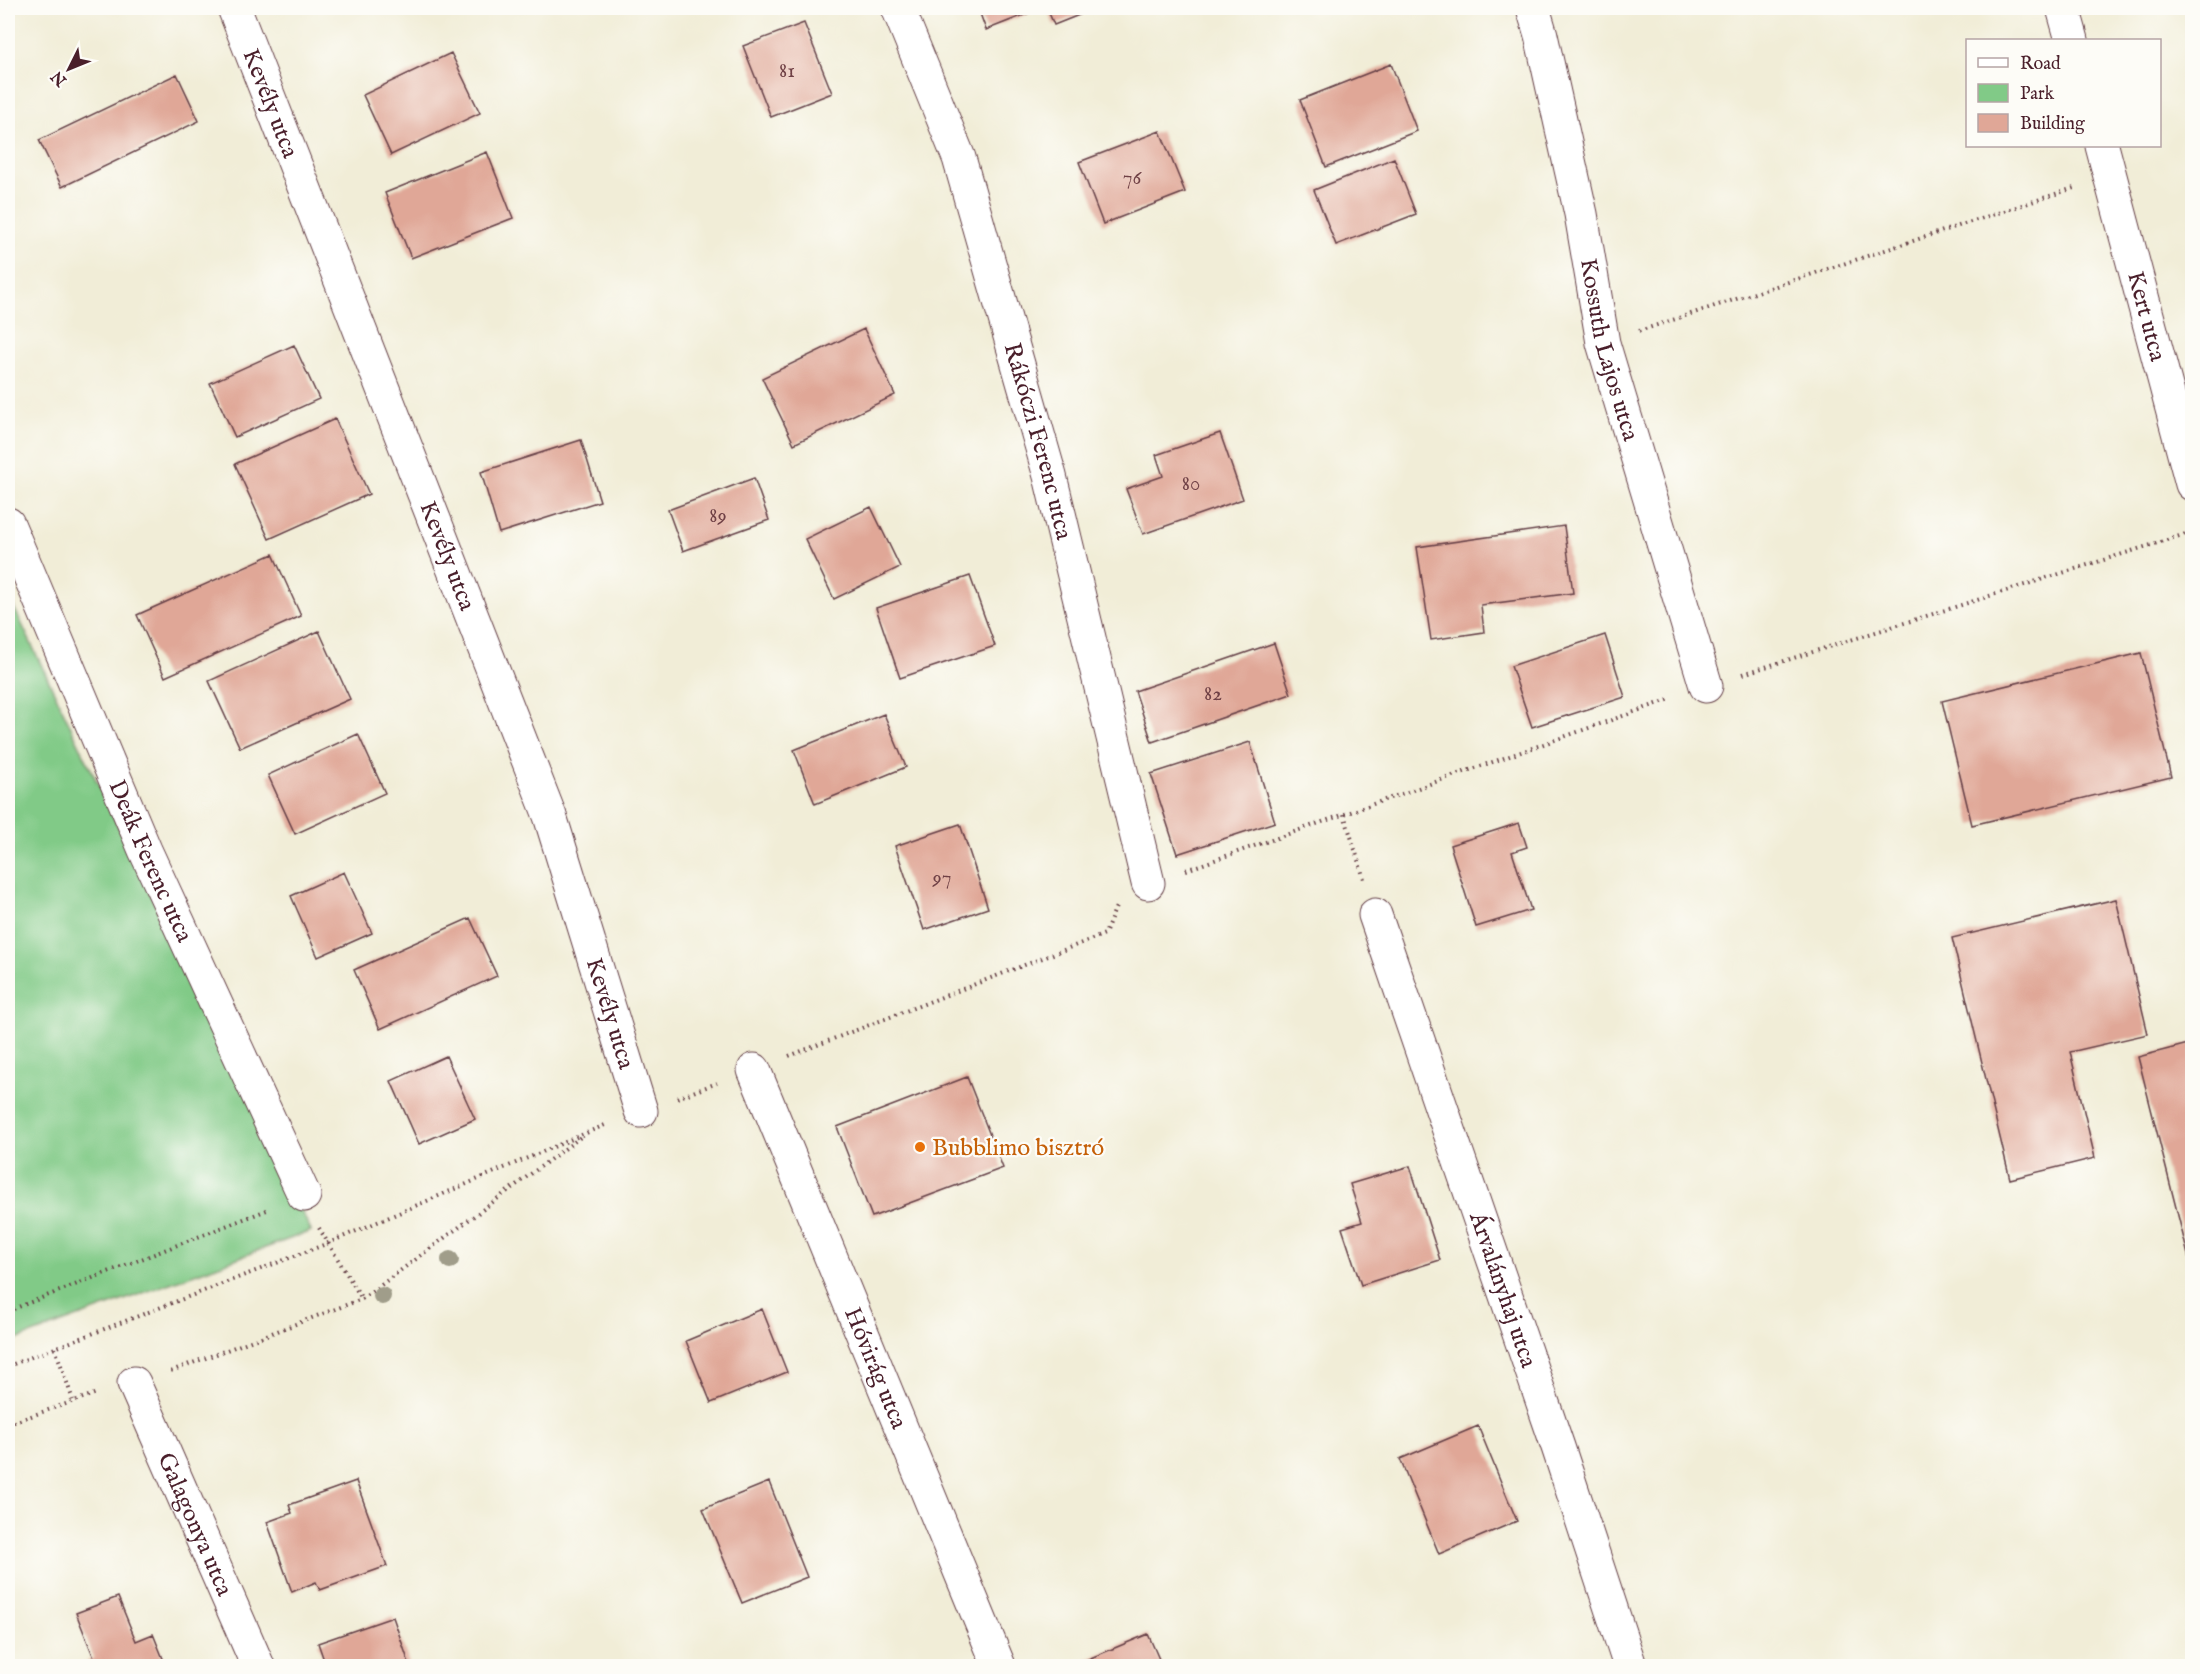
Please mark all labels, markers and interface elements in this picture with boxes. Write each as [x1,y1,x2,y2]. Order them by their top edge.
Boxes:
north arrow [39,39,99,99]
legend [1966,39,2161,147]
street label: Kevély utca [234,44,305,163]
text: Road [2020,53,2061,76]
house number: 81 [779,58,795,85]
text: N [47,66,72,90]
text: Park [2020,83,2055,106]
text: Building [2020,113,2085,136]
house number: 76 [1123,165,1142,192]
street label: Kossuth Lajos utca [1572,256,1646,445]
street label: Kert utca [2119,268,2173,366]
street label: Rákóczi Ferenc utca [996,339,1079,544]
house number: 80 [1182,471,1200,498]
street label: Kevély utca [411,497,482,616]
house number: 89 [709,503,727,530]
house number: 82 [1204,681,1222,708]
street label: Deák Ferenc utca [100,776,200,948]
house number: 97 [932,865,952,892]
street label: Kevély utca [578,954,641,1074]
place label: Bubblimo bisztró [932,1133,1104,1164]
marker: Bubblimo bisztró [913,1140,927,1154]
street label: Árvalányhaj utca [1461,1207,1544,1372]
street label: Hóvirág utca [836,1303,914,1434]
street label: Galagonya utca [149,1448,240,1602]

